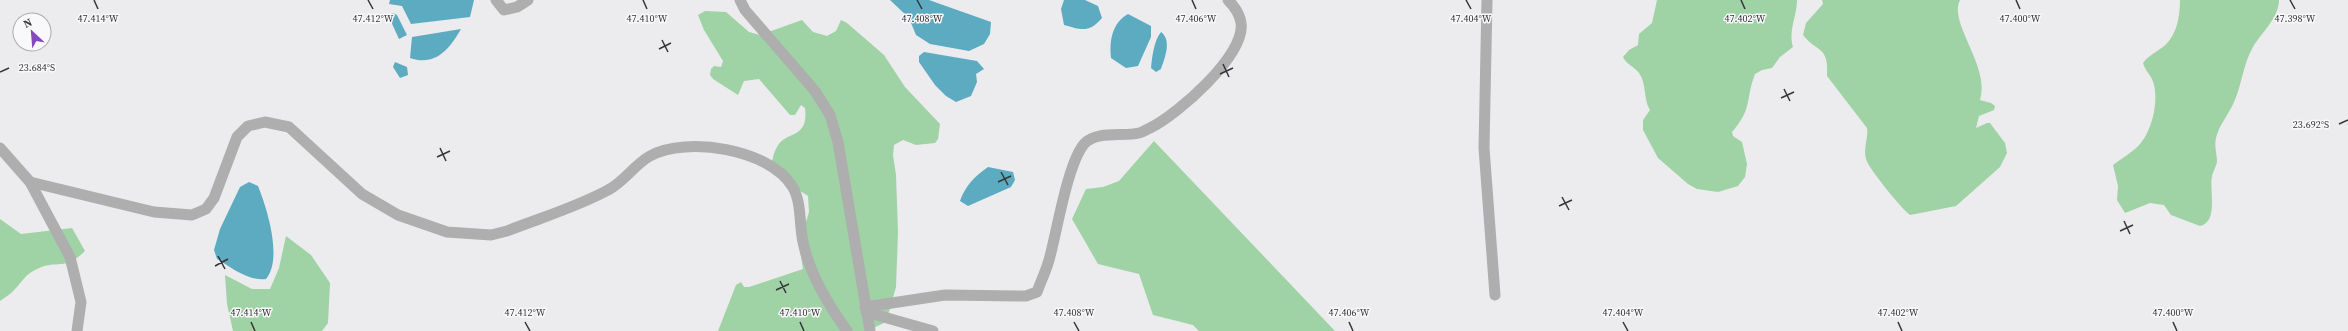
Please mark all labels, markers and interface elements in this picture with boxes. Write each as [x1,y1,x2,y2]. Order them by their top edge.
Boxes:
north arrow [12,12,52,52]
text: 47.414°W [78,12,119,25]
text: 47.412°W [353,12,394,25]
text: 47.410°W [627,12,668,25]
text: 47.408°W [902,12,943,25]
text: 47.406°W [1176,12,1217,25]
text: 47.404°W [1451,12,1492,25]
text: 47.402°W [1725,12,1766,25]
text: 47.400°W [2000,12,2041,25]
text: 47.398°W [2275,12,2316,25]
text: N [21,15,35,32]
text: 23.684°S [19,61,55,74]
text: 23.692°S [2293,118,2329,131]
text: 47.414°W [231,306,272,319]
text: 47.412°W [505,306,546,319]
text: 47.410°W [780,306,821,319]
text: 47.408°W [1054,306,1095,319]
text: 47.406°W [1329,306,1370,319]
text: 47.404°W [1603,306,1644,319]
text: 47.402°W [1878,306,1919,319]
text: 47.400°W [2153,306,2194,319]

